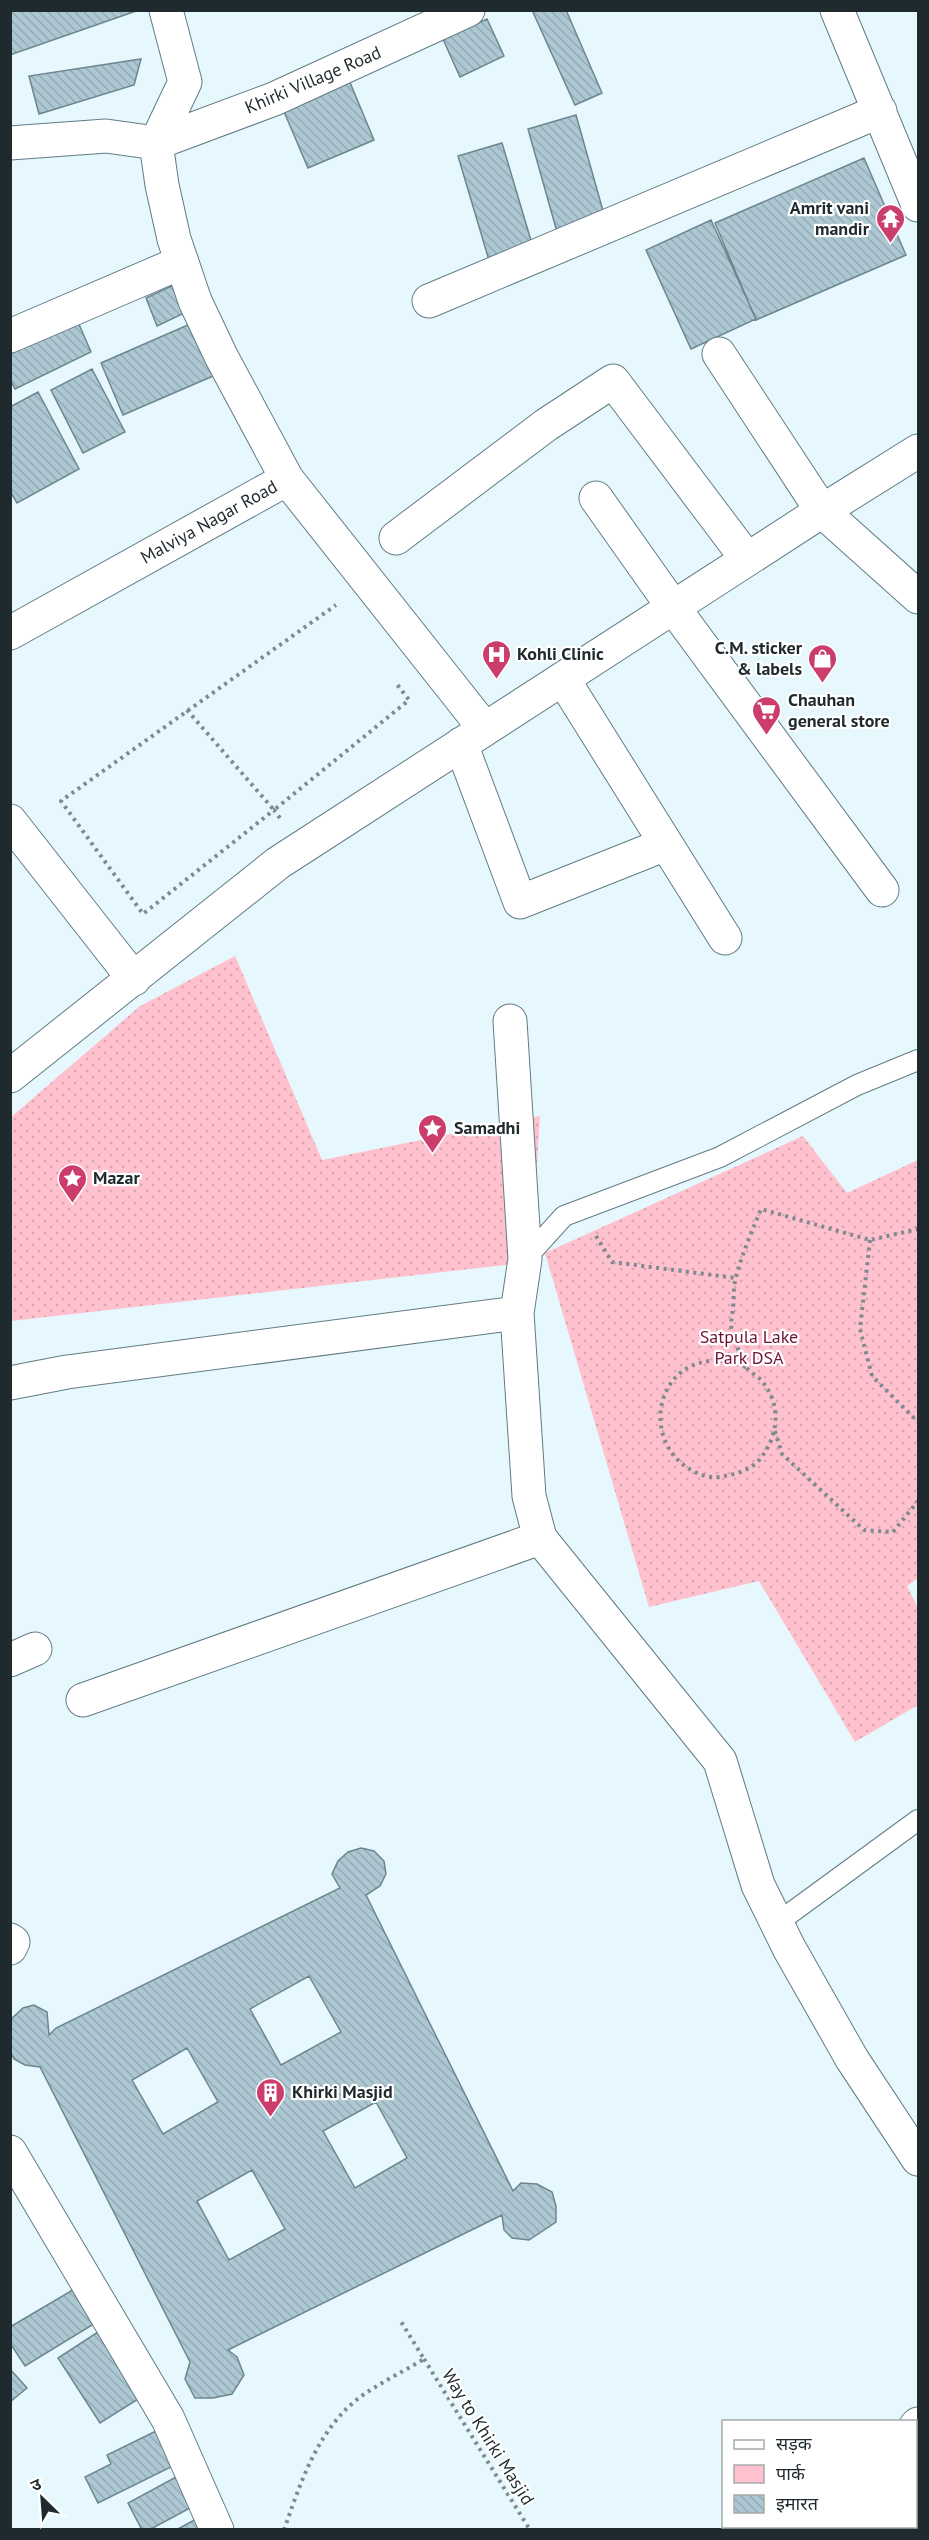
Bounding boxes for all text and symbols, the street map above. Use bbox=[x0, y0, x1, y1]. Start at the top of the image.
street label: Khirki Village Road bbox=[241, 40, 384, 119]
place label: Amrit vani mandir bbox=[790, 196, 870, 240]
temple icon: Amrit vani mandir bbox=[874, 202, 906, 244]
street label: Malviya Nagar Road bbox=[136, 474, 281, 569]
place label: C.M. sticker & labels bbox=[715, 636, 803, 680]
hospital icon: Kohli Clinic bbox=[480, 638, 512, 680]
place label: Kohli Clinic bbox=[517, 642, 604, 665]
shop icon: C.M. sticker & labels bbox=[807, 642, 839, 684]
place label: Chauhan general store bbox=[788, 688, 890, 732]
supermarket icon: Chauhan general store bbox=[751, 694, 783, 736]
place icon: Samadhi bbox=[417, 1112, 449, 1154]
place label: Samadhi bbox=[454, 1116, 520, 1139]
place icon: Mazar bbox=[56, 1162, 88, 1204]
place label: Mazar bbox=[93, 1166, 140, 1189]
park label: Satpula Lake Park DSA bbox=[700, 1325, 798, 1369]
building icon: Khirki Masjid bbox=[255, 2076, 287, 2118]
place label: Khirki Masjid bbox=[292, 2080, 393, 2103]
street label: Way to Khirki Masjid bbox=[437, 2364, 540, 2509]
legend bbox=[722, 2420, 917, 2528]
text: सड़क bbox=[776, 2432, 813, 2455]
text: पार्क bbox=[776, 2462, 806, 2485]
north arrow bbox=[12, 2468, 72, 2528]
text: उ bbox=[27, 2473, 45, 2495]
text: इमारत bbox=[776, 2492, 819, 2515]

